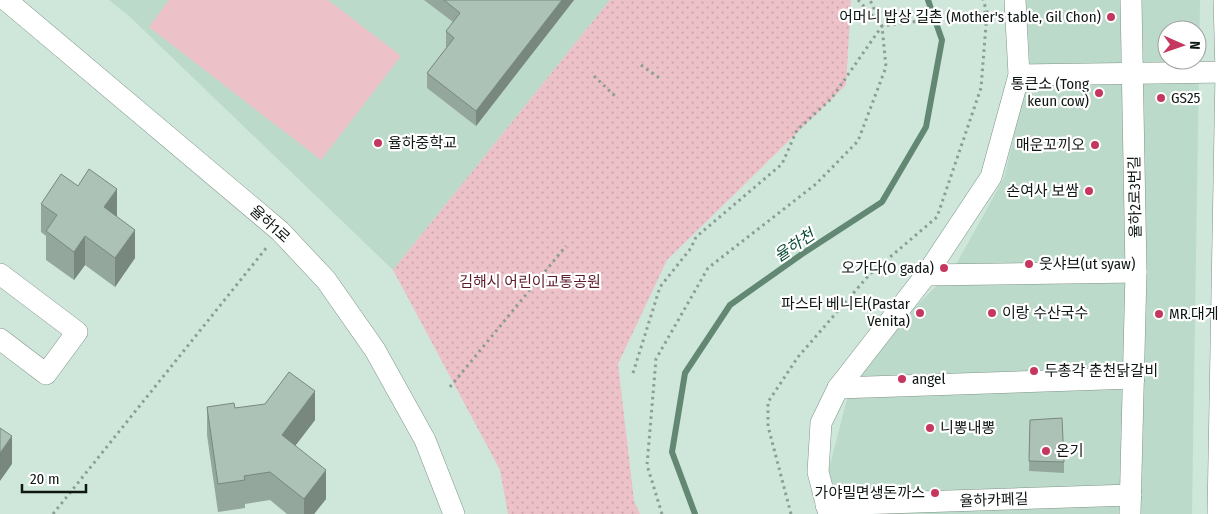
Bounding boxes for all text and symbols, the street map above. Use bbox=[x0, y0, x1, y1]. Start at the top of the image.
place label: 어머니 밥상 길촌 (Mother's table, Gil Chon) bbox=[839, 8, 1101, 26]
marker: 어머니 밥상 길촌 (Mother's table, Gil Chon) bbox=[1105, 11, 1117, 23]
north arrow bbox=[1157, 20, 1207, 70]
text: N bbox=[1186, 41, 1203, 50]
place label: 통큰소 (Tong keun cow) bbox=[1011, 75, 1089, 110]
marker: 통큰소 (Tong keun cow) bbox=[1093, 87, 1105, 99]
place label: GS25 bbox=[1171, 89, 1201, 107]
marker: GS25 bbox=[1155, 92, 1167, 104]
place label: 율하중학교 bbox=[388, 134, 457, 152]
place label: 매운꼬끼오 bbox=[1016, 136, 1085, 154]
marker: 율하중학교 bbox=[372, 137, 384, 149]
marker: 매운꼬끼오 bbox=[1089, 139, 1101, 151]
street label: 율하2로3번길 bbox=[1125, 156, 1145, 238]
place label: 손여사 보쌈 bbox=[1006, 182, 1079, 200]
marker: 손여사 보쌈 bbox=[1083, 185, 1095, 197]
street label: 율하1로 bbox=[246, 201, 294, 247]
water label: 율하천 bbox=[771, 224, 820, 266]
place label: 웃샤브(ut syaw) bbox=[1039, 255, 1135, 273]
marker: 웃샤브(ut syaw) bbox=[1023, 258, 1035, 270]
place label: 오가다(O gada) bbox=[841, 259, 934, 277]
marker: 오가다(O gada) bbox=[938, 262, 950, 274]
park label: 김해시 어린이교통공원 bbox=[459, 273, 601, 291]
place label: 파스타 베니타(Pastar Venita) bbox=[781, 295, 911, 330]
place label: 이랑 수산국수 bbox=[1002, 304, 1088, 322]
place label: MR.대게 bbox=[1169, 305, 1219, 323]
marker: 파스타 베니타(Pastar Venita) bbox=[914, 307, 926, 319]
marker: 이랑 수산국수 bbox=[986, 307, 998, 319]
marker: MR.대게 bbox=[1153, 308, 1165, 320]
place label: 두총각 춘천닭갈비 bbox=[1044, 362, 1158, 380]
marker: 두총각 춘천닭갈비 bbox=[1028, 365, 1040, 377]
place label: angel bbox=[912, 370, 945, 388]
marker: angel bbox=[896, 373, 908, 385]
place label: 니뽕내뽕 bbox=[940, 419, 995, 437]
marker: 니뽕내뽕 bbox=[924, 422, 936, 434]
place label: 온기 bbox=[1056, 442, 1084, 460]
marker: 온기 bbox=[1040, 445, 1052, 457]
scale bar bbox=[22, 462, 86, 494]
text: 20 m bbox=[30, 470, 60, 488]
place label: 가야밀면생돈까스 bbox=[815, 484, 925, 502]
marker: 가야밀면생돈까스 bbox=[929, 487, 941, 499]
street label: 율하카페길 bbox=[959, 490, 1029, 510]

